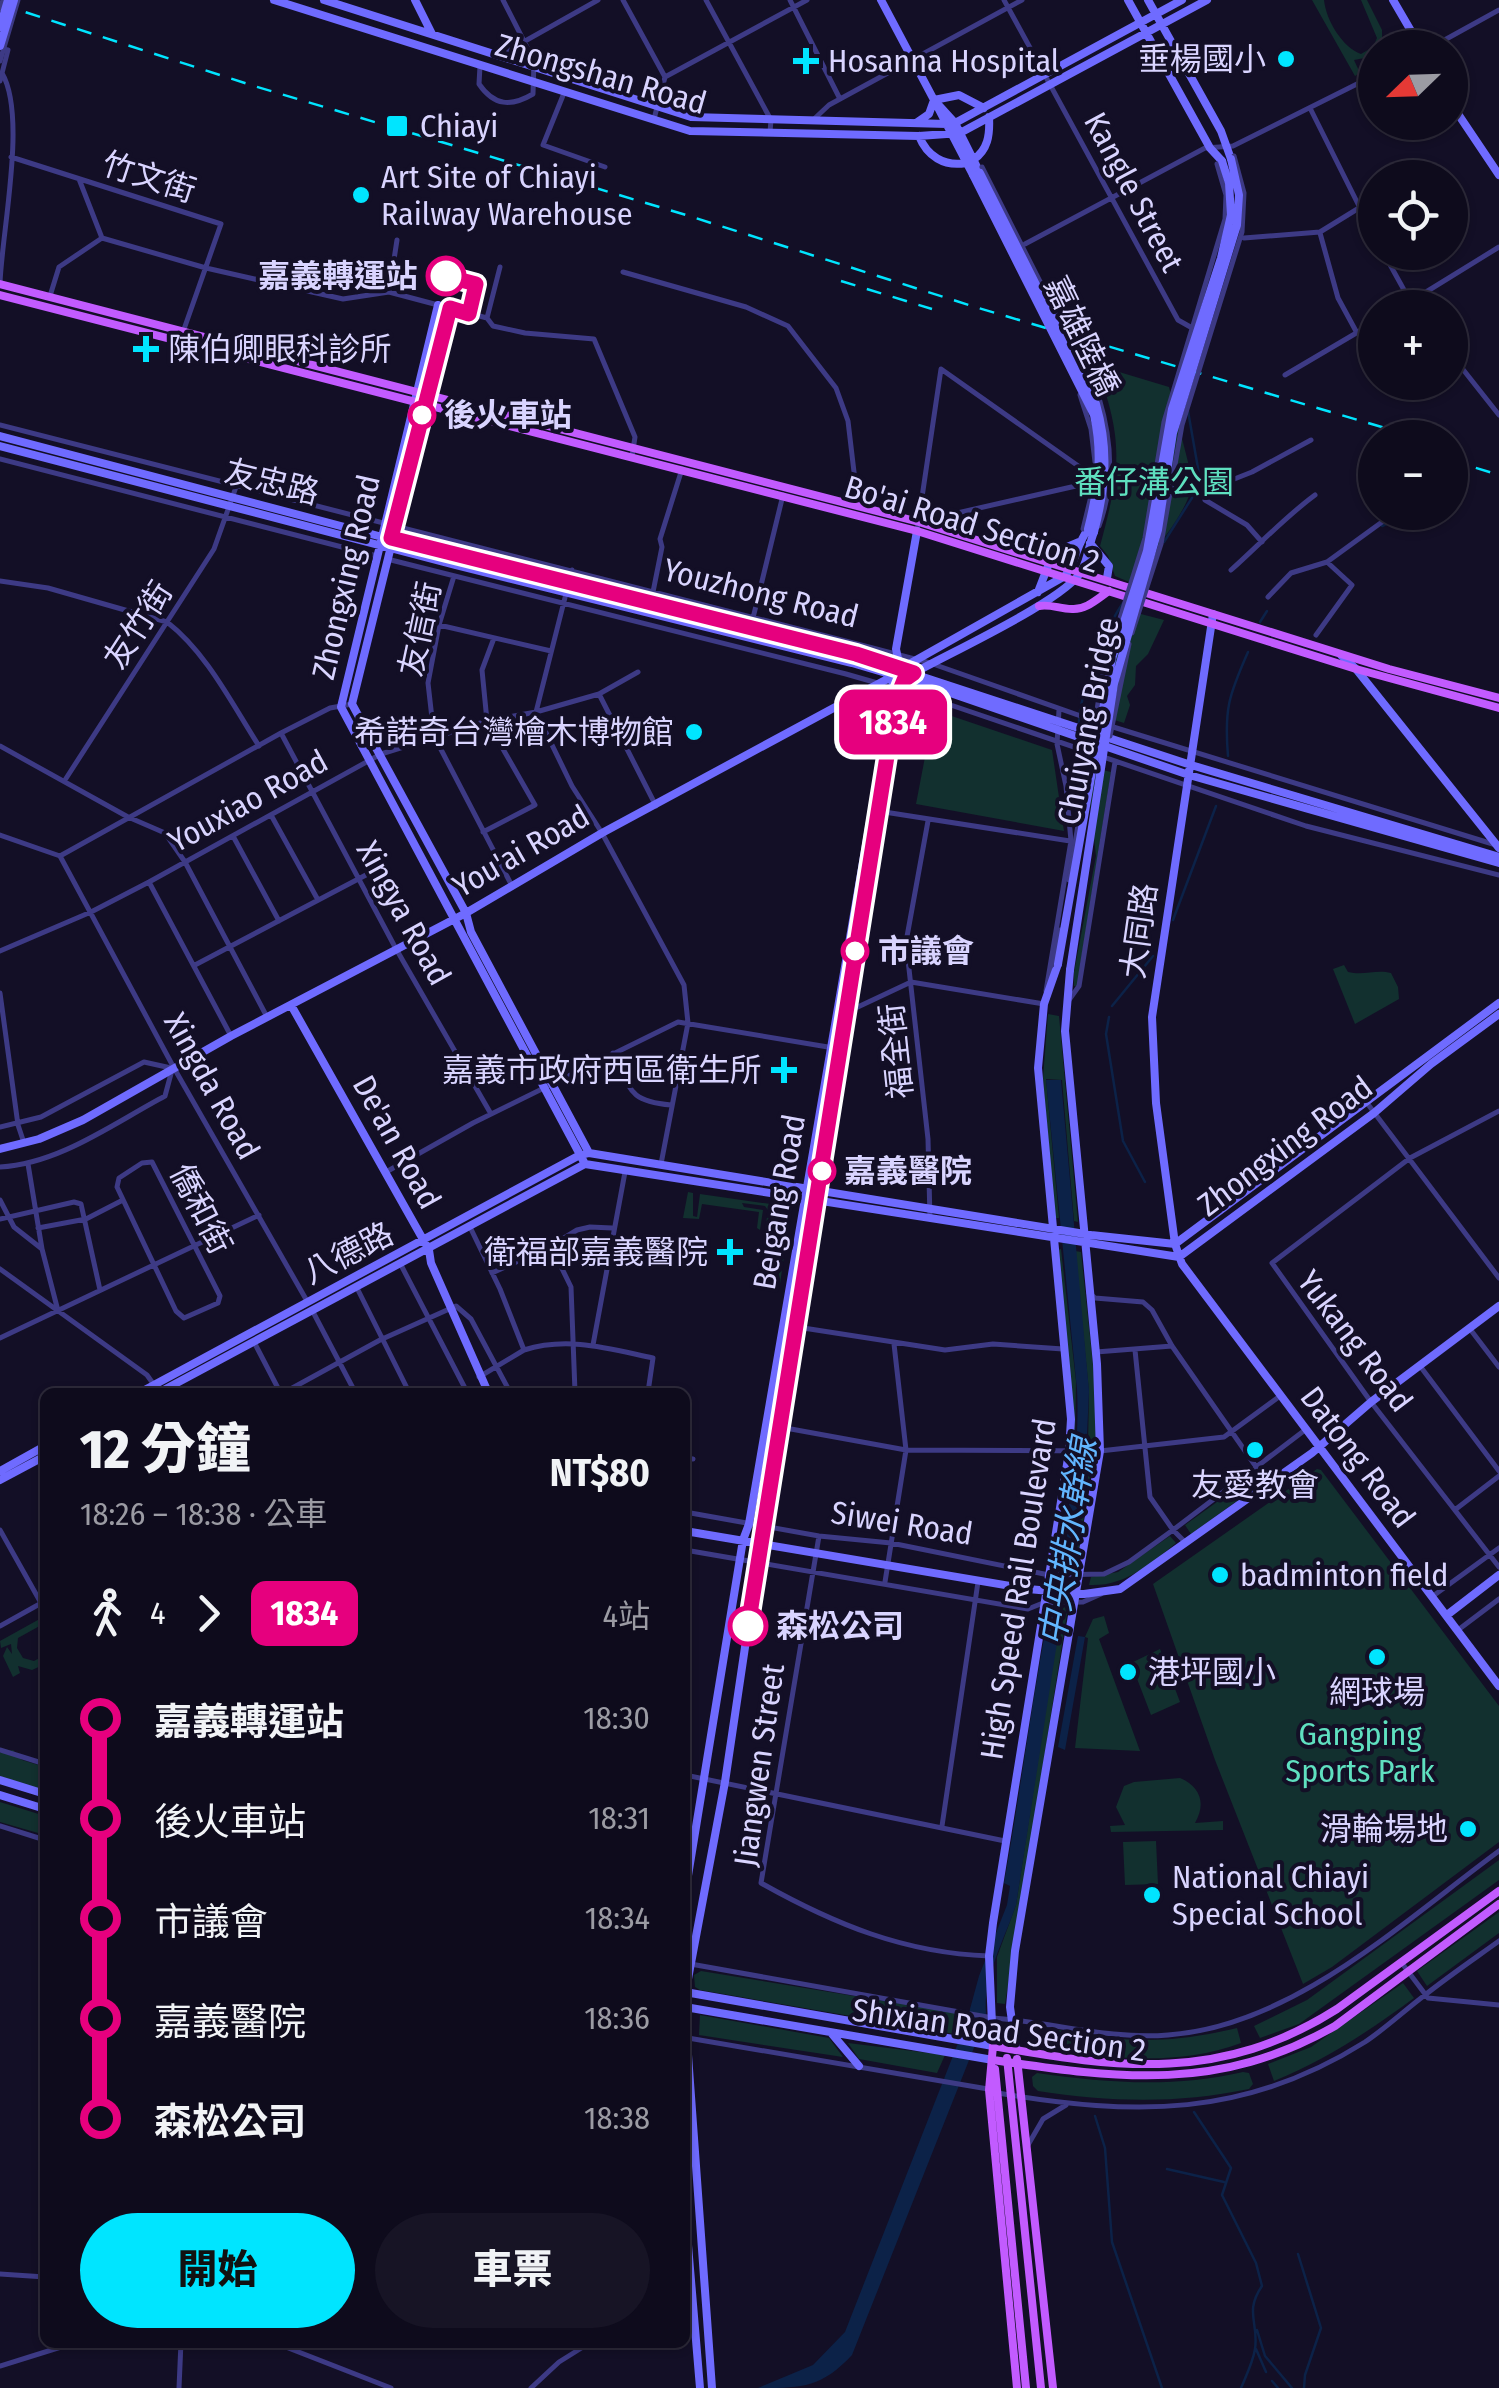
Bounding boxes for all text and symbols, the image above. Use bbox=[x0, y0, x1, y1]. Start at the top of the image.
street label: Zhongshan Road bbox=[491, 26, 711, 122]
north arrow bbox=[1358, 30, 1468, 140]
map controls bbox=[1358, 30, 1468, 530]
place label: 垂楊國小 bbox=[1138, 40, 1266, 78]
place label: Hosanna Hospital bbox=[828, 42, 1059, 80]
marker: Hosanna Hospital bbox=[793, 48, 819, 74]
marker: 垂楊國小 bbox=[1275, 48, 1297, 70]
street label: Kangle Street bbox=[1076, 106, 1192, 278]
place label: Chiayi bbox=[420, 107, 498, 145]
marker: Chiayi bbox=[384, 113, 410, 139]
street label: 竹文街 bbox=[97, 144, 201, 210]
place label: Art Site of Chiayi Railway Warehouse bbox=[381, 158, 633, 233]
button: locate bbox=[1358, 160, 1468, 270]
marker: Art Site of Chiayi Railway Warehouse bbox=[350, 184, 372, 206]
place label: 嘉義轉運站 bbox=[258, 257, 418, 295]
marker: 嘉義轉運站 bbox=[427, 257, 465, 295]
street label: 嘉雄陸橋 bbox=[1037, 270, 1127, 402]
button: + bbox=[1358, 290, 1468, 400]
place label: 陳伯卿眼科診所 bbox=[168, 330, 392, 368]
marker: 陳伯卿眼科診所 bbox=[133, 336, 159, 362]
place label: 後火車站 bbox=[444, 396, 572, 434]
marker: 後火車站 bbox=[409, 402, 435, 428]
button: − bbox=[1358, 420, 1468, 530]
street label: 友忠路 bbox=[221, 452, 323, 512]
park label: 番仔溝公園 bbox=[1074, 463, 1234, 501]
street label: Bo'ai Road Section 2 bbox=[840, 467, 1104, 581]
street label: Zhongxing Road bbox=[304, 471, 388, 683]
street label: Youzhong Road bbox=[660, 550, 862, 636]
street label: 友竹街 bbox=[96, 574, 180, 676]
street label: 友信街 bbox=[391, 578, 449, 680]
street label: Chuiyang Bridge bbox=[1049, 614, 1127, 828]
line badge: 1834 bbox=[823, 690, 963, 754]
text: 1834 bbox=[859, 701, 927, 743]
place label: 希諾奇台灣檜木博物館 bbox=[354, 713, 674, 751]
marker: 希諾奇台灣檜木博物館 bbox=[683, 721, 705, 743]
street label: Youxiao Road bbox=[162, 742, 334, 860]
street label: You'ai Road bbox=[446, 797, 596, 905]
street label: Xingya Road bbox=[349, 834, 459, 992]
street label: 大同路 bbox=[1114, 881, 1164, 981]
place label: 市議會 bbox=[878, 932, 974, 970]
marker: 市議會 bbox=[842, 938, 868, 964]
street label: 福全街 bbox=[872, 1001, 920, 1101]
street label: Xingda Road bbox=[156, 1006, 268, 1166]
place label: 嘉義市政府西區衛生所 bbox=[442, 1051, 762, 1089]
marker: 嘉義市政府西區衛生所 bbox=[771, 1057, 797, 1083]
street label: Zhongxing Road bbox=[1190, 1068, 1380, 1224]
street label: De'an Road bbox=[345, 1069, 449, 1215]
street label: Beigang Road bbox=[745, 1111, 813, 1293]
place label: 嘉義醫院 bbox=[844, 1152, 972, 1190]
street label: 僑和街 bbox=[162, 1158, 240, 1260]
marker: 嘉義醫院 bbox=[809, 1158, 835, 1184]
street label: 八德路 bbox=[297, 1214, 399, 1292]
place label: 衛福部嘉義醫院 bbox=[484, 1233, 708, 1271]
marker: 衛福部嘉義醫院 bbox=[717, 1239, 743, 1265]
street label: Yukang Road bbox=[1290, 1263, 1420, 1419]
street label: Datong Road bbox=[1293, 1379, 1423, 1535]
street label: High Speed Rail Boulevard bbox=[972, 1416, 1064, 1762]
text: 12 分鐘 bbox=[80, 1417, 251, 1483]
water label: 中央排水幹線 bbox=[1031, 1431, 1106, 1649]
marker: 友愛教會 bbox=[1244, 1439, 1266, 1461]
text: NT$80 bbox=[550, 1450, 650, 1496]
place label: 友愛教會 bbox=[1191, 1466, 1319, 1504]
street label: Siwei Road bbox=[829, 1493, 975, 1553]
text: 18:26 – 18:38 · 公車 bbox=[80, 1495, 327, 1533]
place label: badminton field bbox=[1240, 1556, 1448, 1594]
marker: badminton field bbox=[1209, 1564, 1231, 1586]
icon: walk bbox=[80, 1586, 135, 1641]
icon: forward bbox=[181, 1586, 236, 1641]
text: 1834 bbox=[271, 1592, 338, 1634]
text: 4 bbox=[150, 1594, 166, 1632]
text: 4站 bbox=[603, 1597, 650, 1635]
marker: 森松公司 bbox=[729, 1607, 767, 1645]
place label: 森松公司 bbox=[776, 1607, 904, 1645]
marker: 網球場 bbox=[1366, 1646, 1388, 1668]
place label: 港坪國小 bbox=[1148, 1653, 1276, 1691]
street label: Jiangwen Street bbox=[726, 1661, 792, 1869]
marker: 港坪國小 bbox=[1117, 1661, 1139, 1683]
place label: 網球場 bbox=[1329, 1673, 1425, 1711]
text: 嘉義轉運站 bbox=[154, 1699, 344, 1745]
text: 18:30 bbox=[583, 1699, 650, 1737]
park label: Gangping Sports Park bbox=[1285, 1715, 1435, 1790]
text: 後火車站 bbox=[154, 1799, 306, 1845]
text: 18:31 bbox=[588, 1799, 650, 1837]
place label: 滑輪場地 bbox=[1320, 1810, 1448, 1848]
marker: 滑輪場地 bbox=[1457, 1818, 1479, 1840]
place label: National Chiayi Special School bbox=[1172, 1858, 1369, 1933]
marker: National Chiayi Special School bbox=[1141, 1884, 1163, 1906]
text: 市議會 bbox=[154, 1899, 268, 1945]
text: 18:34 bbox=[585, 1899, 650, 1937]
street label: Shixian Road Section 2 bbox=[850, 1991, 1148, 2069]
text: 嘉義醫院 bbox=[154, 1999, 306, 2045]
text: 18:36 bbox=[584, 1999, 650, 2037]
text: 森松公司 bbox=[154, 2099, 306, 2145]
text: 18:38 bbox=[584, 2099, 650, 2137]
button: 開始 bbox=[80, 2213, 355, 2328]
button: 車票 bbox=[375, 2213, 650, 2328]

